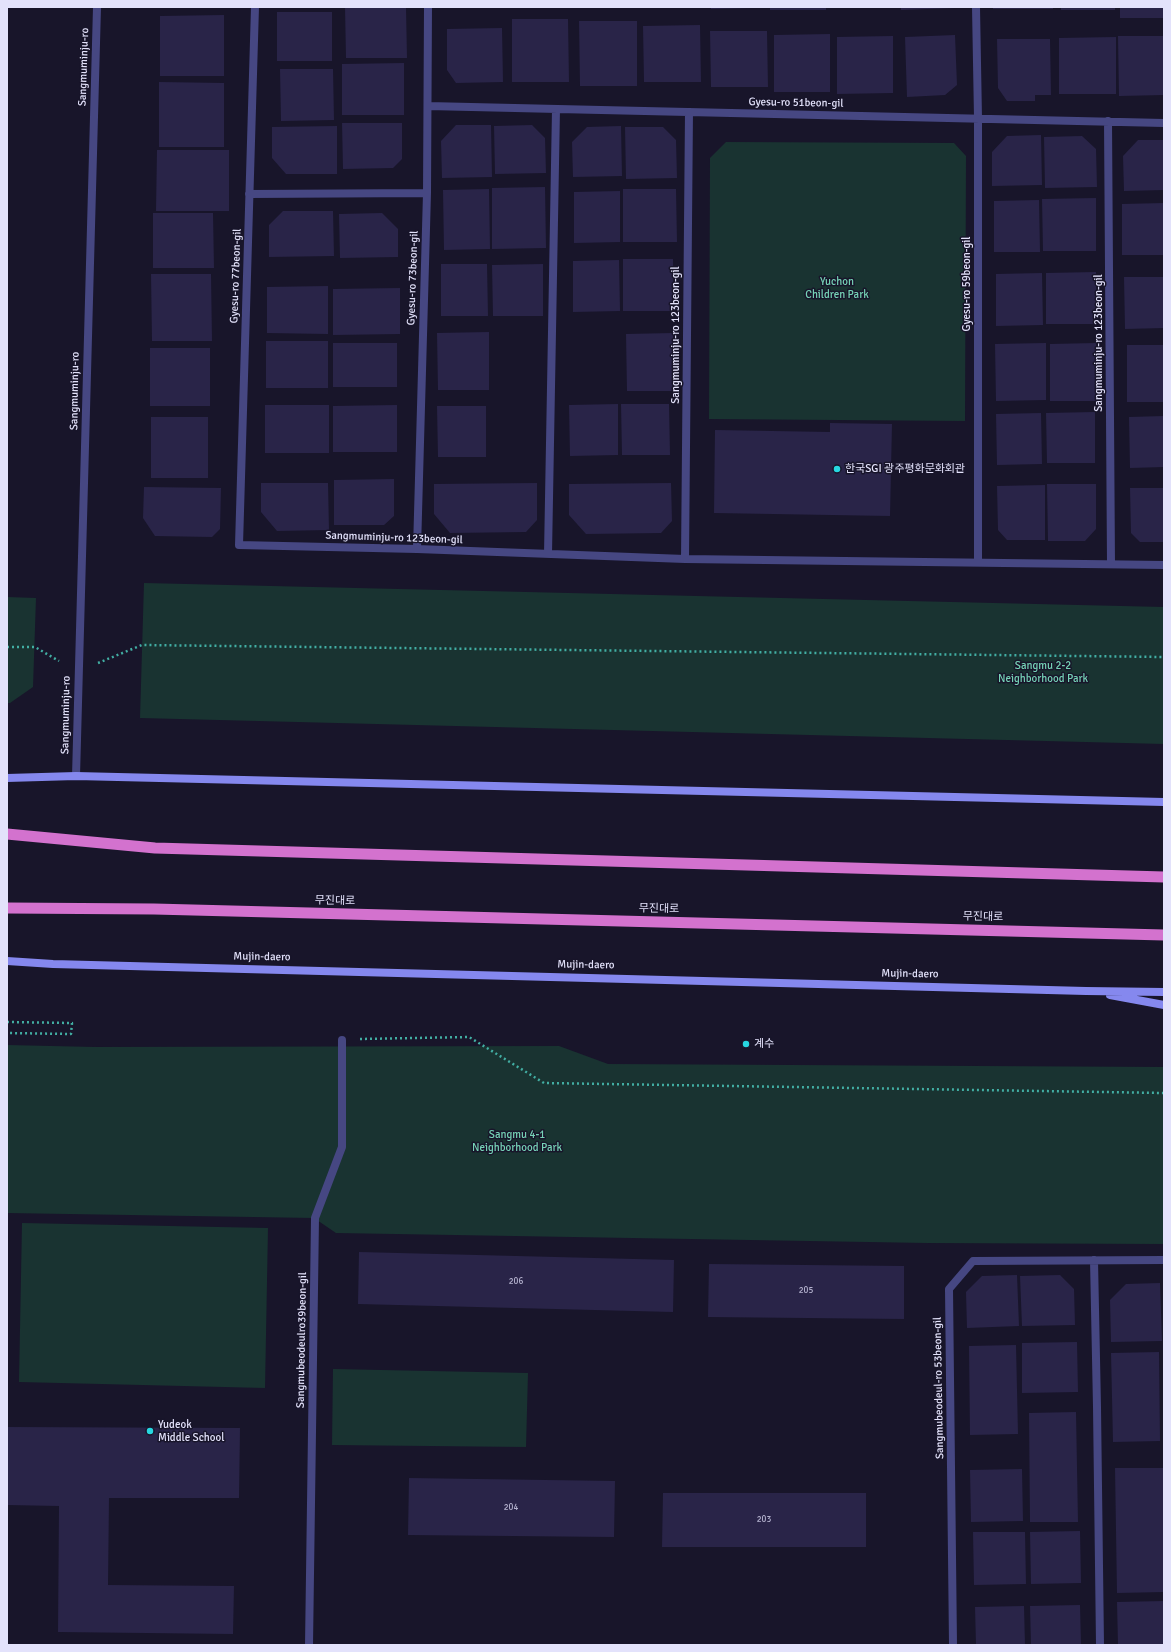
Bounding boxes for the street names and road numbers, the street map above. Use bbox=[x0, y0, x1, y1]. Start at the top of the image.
street label: Sangmuminju-ro bbox=[76, 28, 92, 106]
street label: Gyesu-ro 51beon-gil bbox=[748, 96, 844, 110]
street label: Gyesu-ro 77beon-gil bbox=[228, 228, 244, 324]
street label: Gyesu-ro 73beon-gil bbox=[405, 230, 421, 326]
street label: Gyesu-ro 59beon-gil bbox=[960, 237, 974, 331]
street label: Sangmuminju-ro 123beon-gil bbox=[669, 266, 683, 404]
street label: Sangmuminju-ro 123beon-gil bbox=[1092, 274, 1106, 412]
street label: Sangmuminju-ro bbox=[68, 352, 82, 430]
street label: Sangmuminju-ro 123beon-gil bbox=[325, 529, 463, 547]
street label: Sangmuminju-ro bbox=[59, 676, 73, 754]
street label: 무진대로 bbox=[315, 894, 355, 908]
street label: 무진대로 bbox=[639, 902, 679, 916]
street label: 무진대로 bbox=[963, 910, 1003, 924]
street label: Mujin-daero bbox=[233, 950, 291, 964]
street label: Mujin-daero bbox=[557, 958, 615, 972]
street label: Mujin-daero bbox=[881, 967, 939, 981]
street label: Sangmubeodeulro39beon-gil bbox=[294, 1272, 310, 1408]
street label: Sangmubeodeul-ro 53beon-gil bbox=[931, 1317, 947, 1459]

